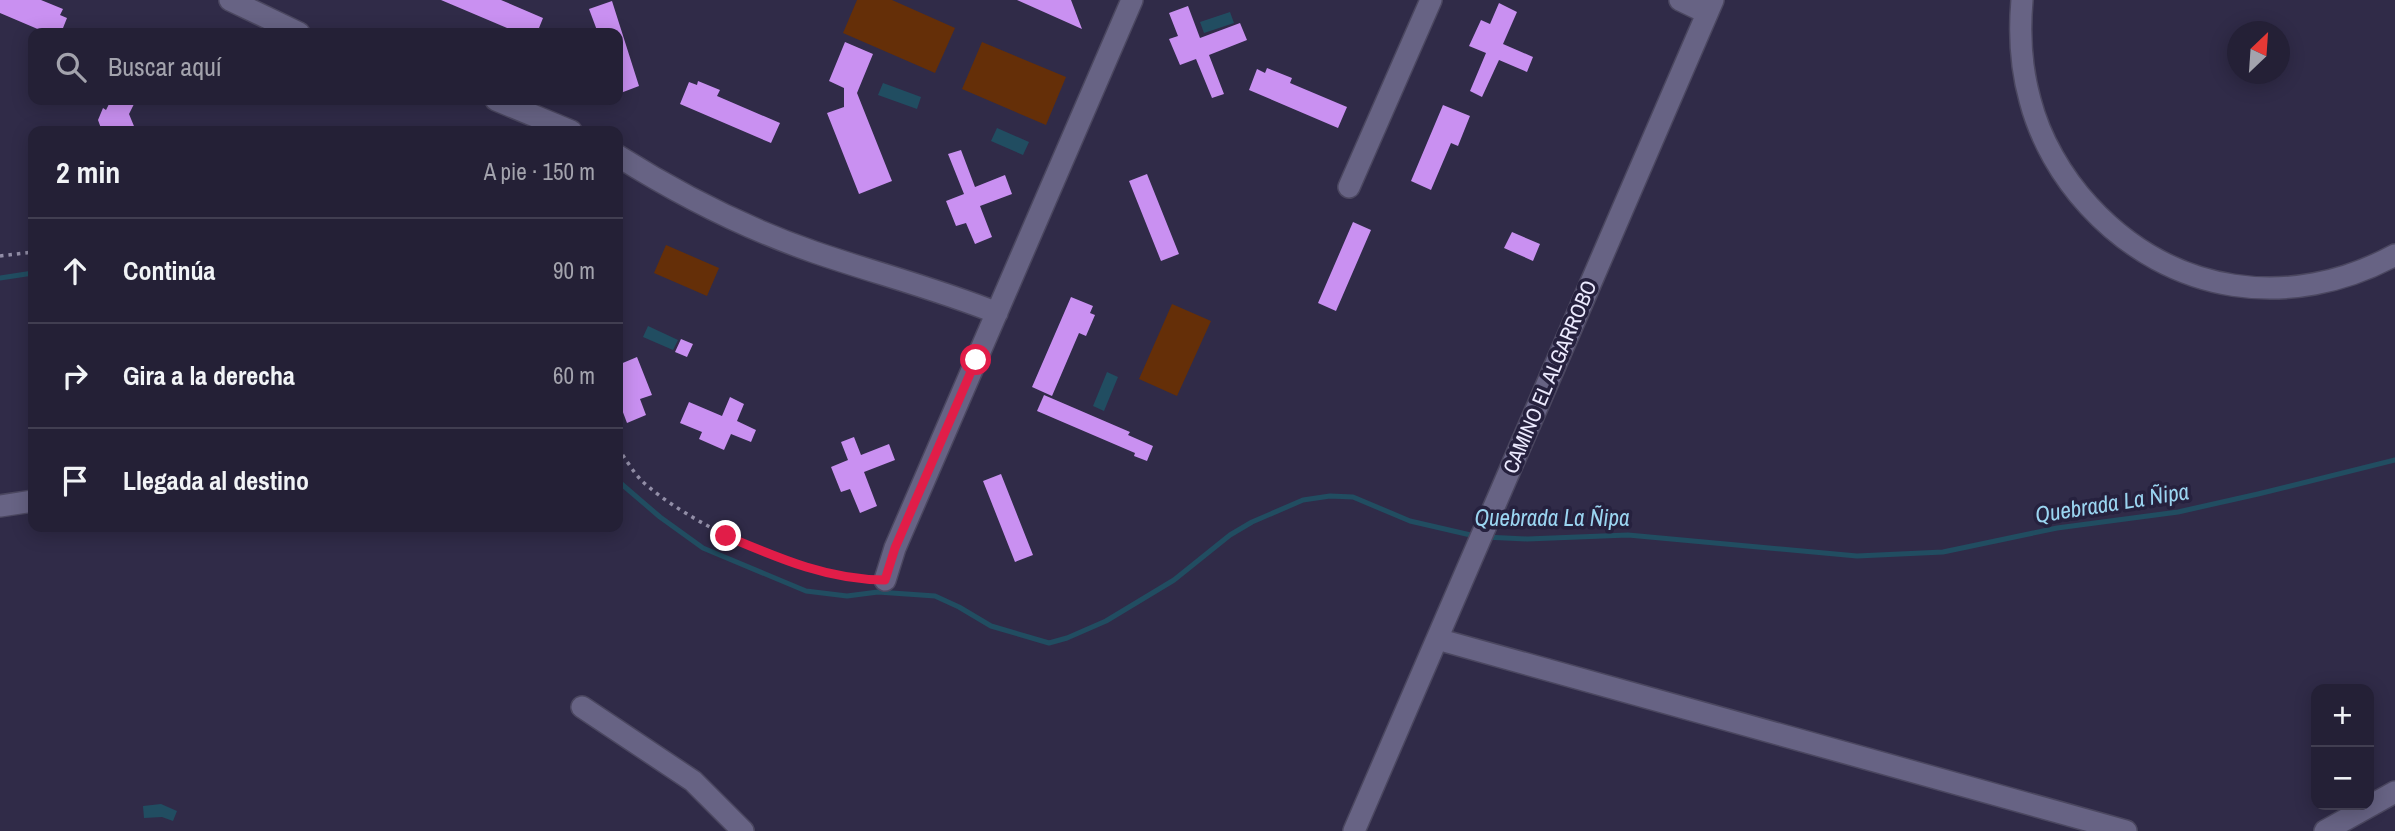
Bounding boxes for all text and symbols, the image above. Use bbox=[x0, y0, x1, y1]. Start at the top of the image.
north arrow bbox=[2227, 21, 2290, 84]
search box bbox=[28, 28, 623, 105]
icon: search bbox=[52, 48, 90, 86]
text: Buscar aquí bbox=[108, 49, 222, 84]
text: 2 min bbox=[56, 152, 120, 192]
text: A pie · 150 m bbox=[484, 156, 595, 187]
icon: ahead bbox=[56, 252, 94, 290]
text: Continúa bbox=[123, 253, 215, 288]
text: 90 m bbox=[553, 255, 595, 286]
street label: CAMINO EL ALGARROBO bbox=[1496, 276, 1603, 478]
route start bbox=[960, 344, 991, 375]
icon: right bbox=[56, 357, 94, 395]
text: Gira a la derecha bbox=[123, 358, 295, 393]
text: 60 m bbox=[553, 360, 595, 391]
icon: arrive bbox=[56, 462, 94, 500]
text: Llegada al destino bbox=[123, 463, 309, 498]
water label: Quebrada La Ñipa bbox=[2033, 475, 2191, 530]
water label: Quebrada La Ñipa bbox=[1474, 502, 1630, 533]
route end bbox=[710, 520, 741, 551]
map controls bbox=[2311, 684, 2374, 810]
button: + bbox=[2311, 684, 2374, 747]
button: − bbox=[2311, 747, 2374, 810]

